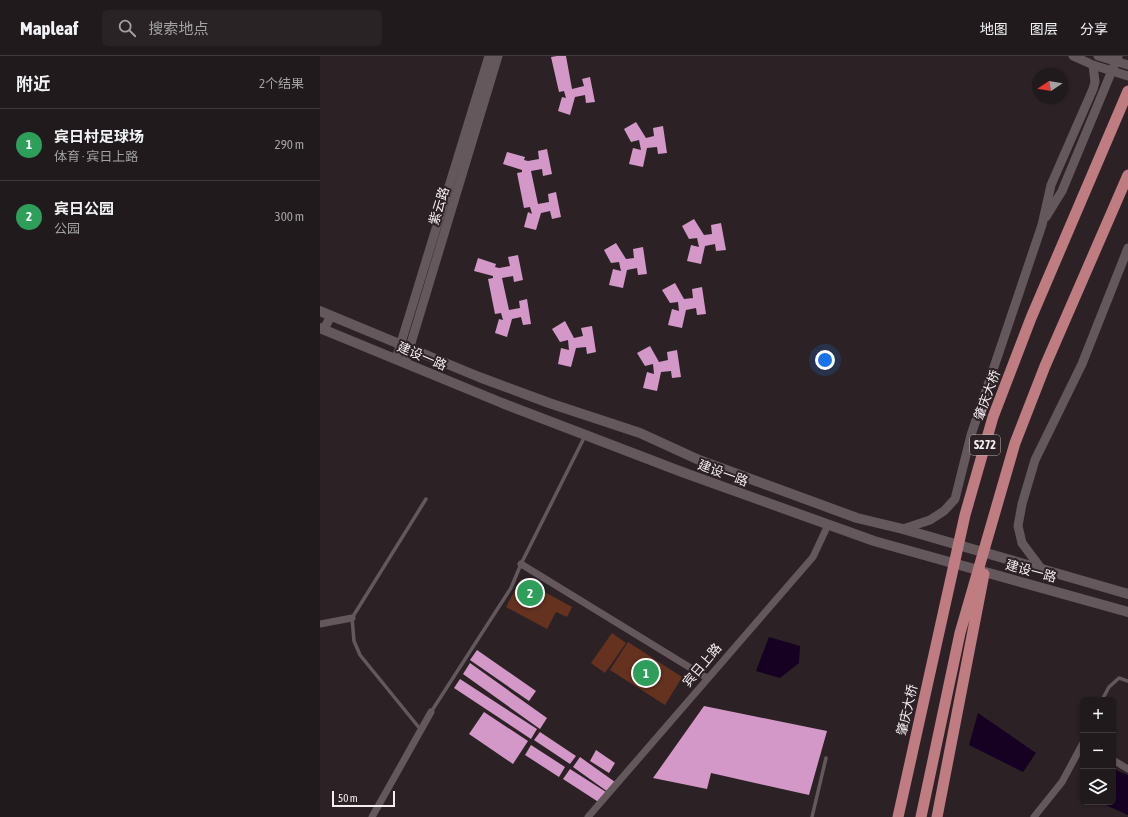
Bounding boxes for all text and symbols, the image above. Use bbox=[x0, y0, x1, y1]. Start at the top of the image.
search box bbox=[102, 10, 382, 46]
text: Mapleaf bbox=[20, 17, 78, 39]
icon: search bbox=[116, 17, 138, 39]
text: 搜索地点 bbox=[148, 20, 208, 37]
text: 地图 bbox=[980, 21, 1008, 37]
text: 图层 bbox=[1030, 21, 1058, 37]
text: 分享 bbox=[1080, 21, 1108, 37]
north arrow bbox=[1032, 68, 1068, 104]
text: 附近 bbox=[16, 74, 50, 94]
text: 2个结果 bbox=[259, 76, 304, 91]
text: 宾日村足球场 bbox=[54, 128, 144, 145]
text: 1 bbox=[26, 137, 32, 152]
text: 290 m bbox=[275, 137, 304, 152]
text: 体育 · 宾日上路 bbox=[54, 149, 138, 164]
street label: 紫云路 bbox=[426, 185, 452, 227]
text: 宾日公园 bbox=[54, 200, 114, 217]
text: 2 bbox=[26, 209, 32, 224]
text: 300 m bbox=[275, 209, 304, 224]
text: 公园 bbox=[54, 221, 80, 236]
street label: 建设一路 bbox=[395, 339, 449, 373]
your location bbox=[815, 350, 835, 370]
street label: 肇庆大桥 bbox=[971, 368, 1003, 422]
road number: S272 bbox=[970, 435, 1000, 455]
street label: 建设一路 bbox=[696, 457, 750, 489]
street label: 建设一路 bbox=[1004, 557, 1058, 585]
pin: 2 bbox=[517, 578, 543, 608]
street label: 宾日上路 bbox=[680, 640, 724, 690]
pin: 1 bbox=[633, 658, 659, 688]
street label: 肇庆大桥 bbox=[894, 683, 920, 737]
map controls bbox=[1080, 697, 1116, 805]
button: + bbox=[1080, 697, 1116, 733]
button: − bbox=[1080, 733, 1116, 769]
button: layers bbox=[1080, 769, 1116, 805]
scale bar bbox=[332, 789, 395, 808]
text: 50 m bbox=[338, 792, 358, 804]

